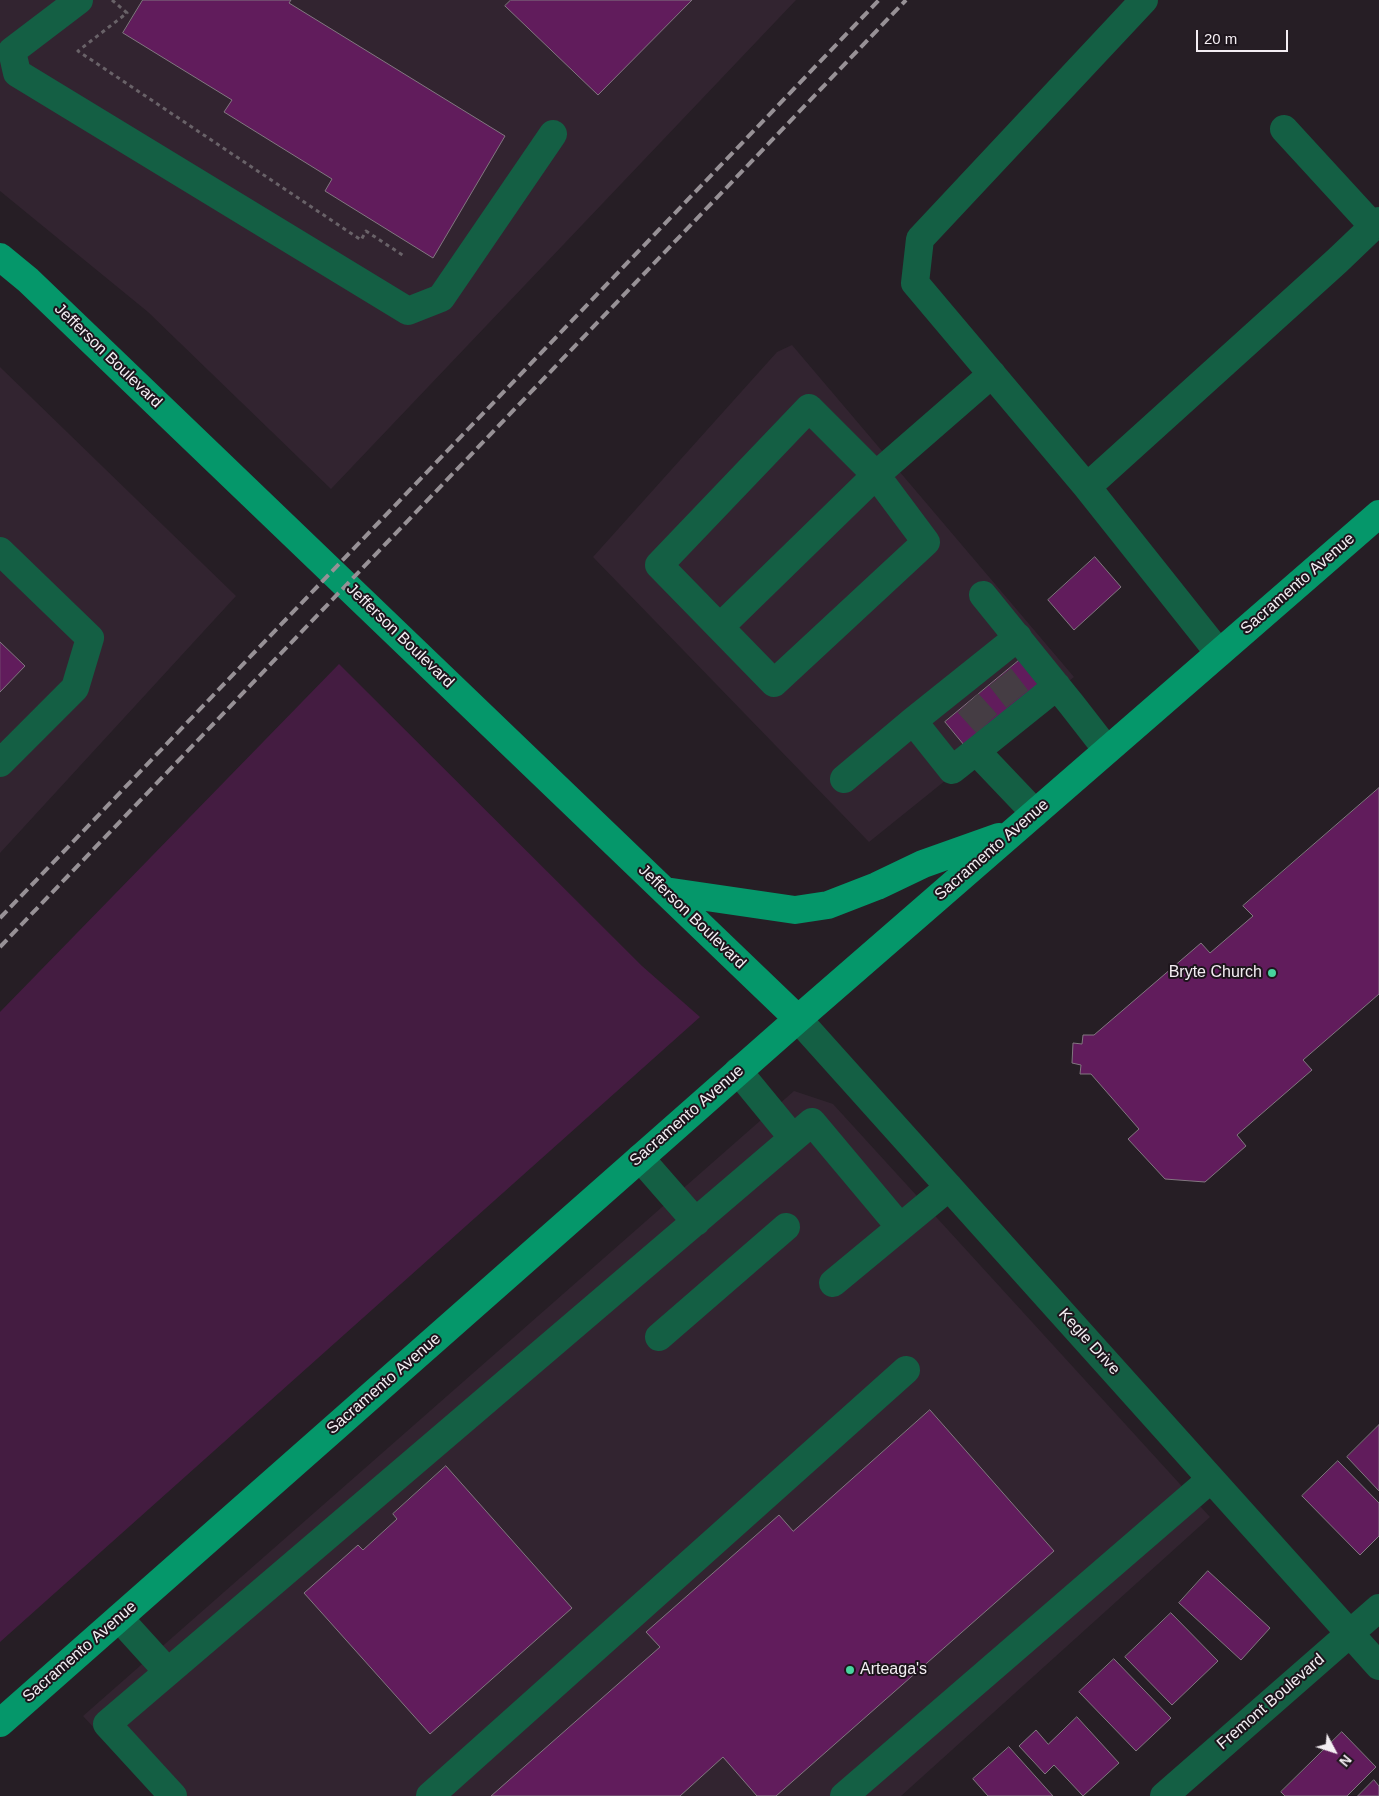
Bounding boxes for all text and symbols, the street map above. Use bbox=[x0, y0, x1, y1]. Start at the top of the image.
scale bar bbox=[1199, 20, 1292, 52]
text: 20 m bbox=[1204, 30, 1237, 47]
street label: Jefferson Boulevard bbox=[50, 300, 166, 412]
street label: Sacramento Avenue bbox=[1237, 529, 1359, 639]
street label: Jefferson Boulevard bbox=[342, 580, 458, 692]
street label: Sacramento Avenue bbox=[931, 795, 1053, 905]
street label: Jefferson Boulevard bbox=[634, 861, 750, 973]
place label: Bryte Church bbox=[1169, 963, 1262, 983]
marker: Bryte Church bbox=[1266, 967, 1278, 979]
street label: Sacramento Avenue bbox=[626, 1061, 748, 1171]
street label: Kegle Drive bbox=[1054, 1305, 1124, 1379]
street label: Sacramento Avenue bbox=[323, 1329, 445, 1439]
street label: Sacramento Avenue bbox=[19, 1597, 141, 1707]
street label: Fremont Boulevard bbox=[1213, 1650, 1329, 1754]
place label: Arteaga's bbox=[860, 1660, 927, 1680]
marker: Arteaga's bbox=[844, 1664, 856, 1676]
north arrow bbox=[1309, 1726, 1359, 1776]
text: N bbox=[1336, 1752, 1355, 1770]

